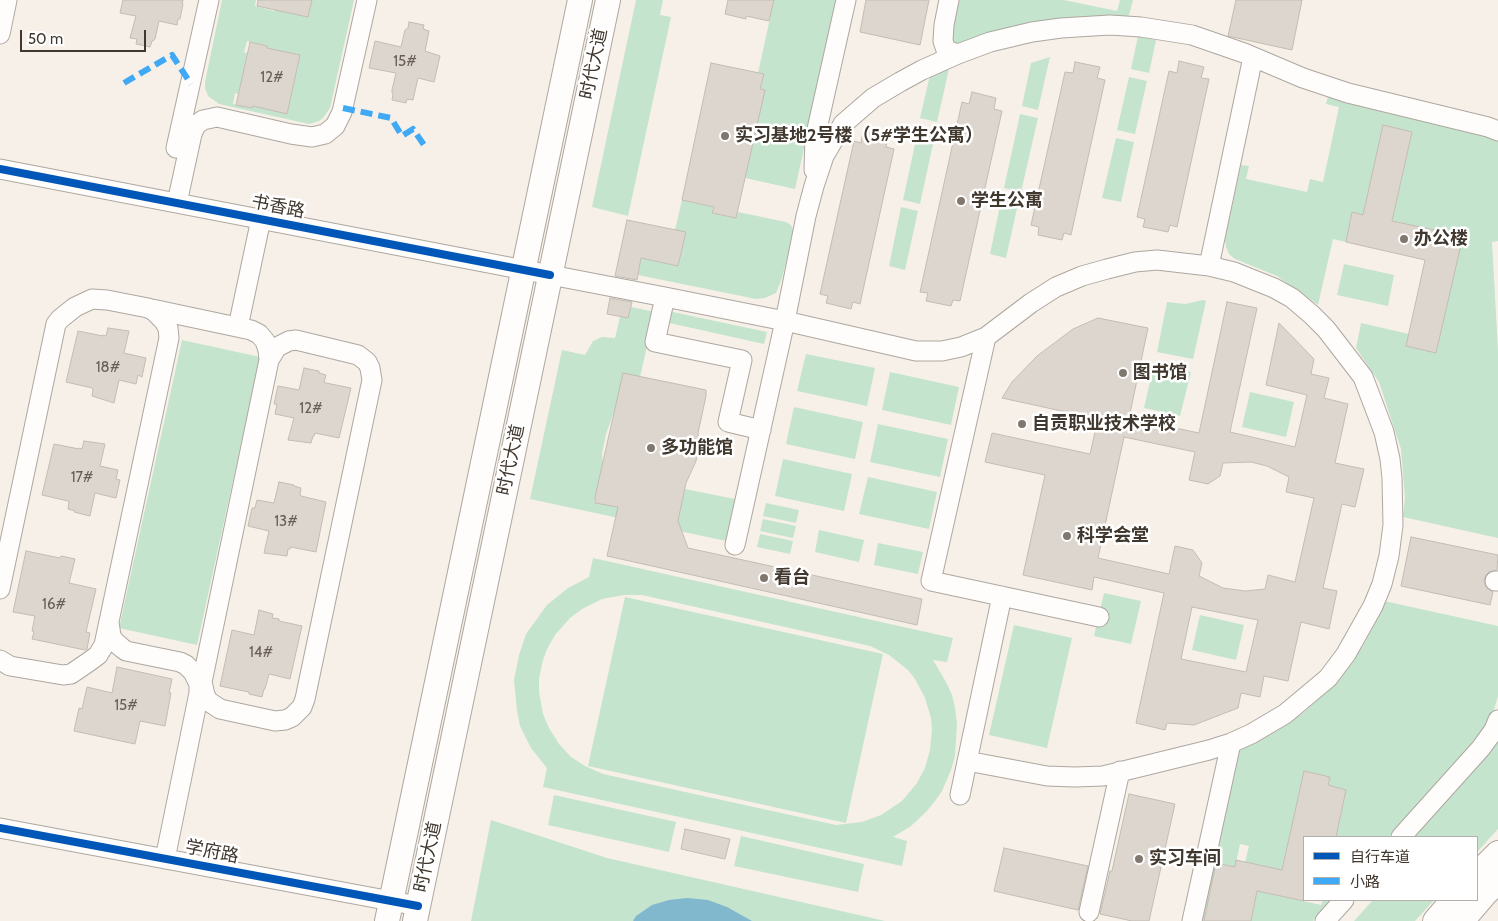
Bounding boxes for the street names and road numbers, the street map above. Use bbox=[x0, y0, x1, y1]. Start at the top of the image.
street label: 时代大道 bbox=[576, 27, 612, 101]
street label: 书香路 bbox=[249, 191, 307, 223]
street label: 时代大道 bbox=[493, 423, 529, 497]
street label: 时代大道 bbox=[410, 820, 446, 894]
street label: 学府路 bbox=[183, 836, 241, 868]

